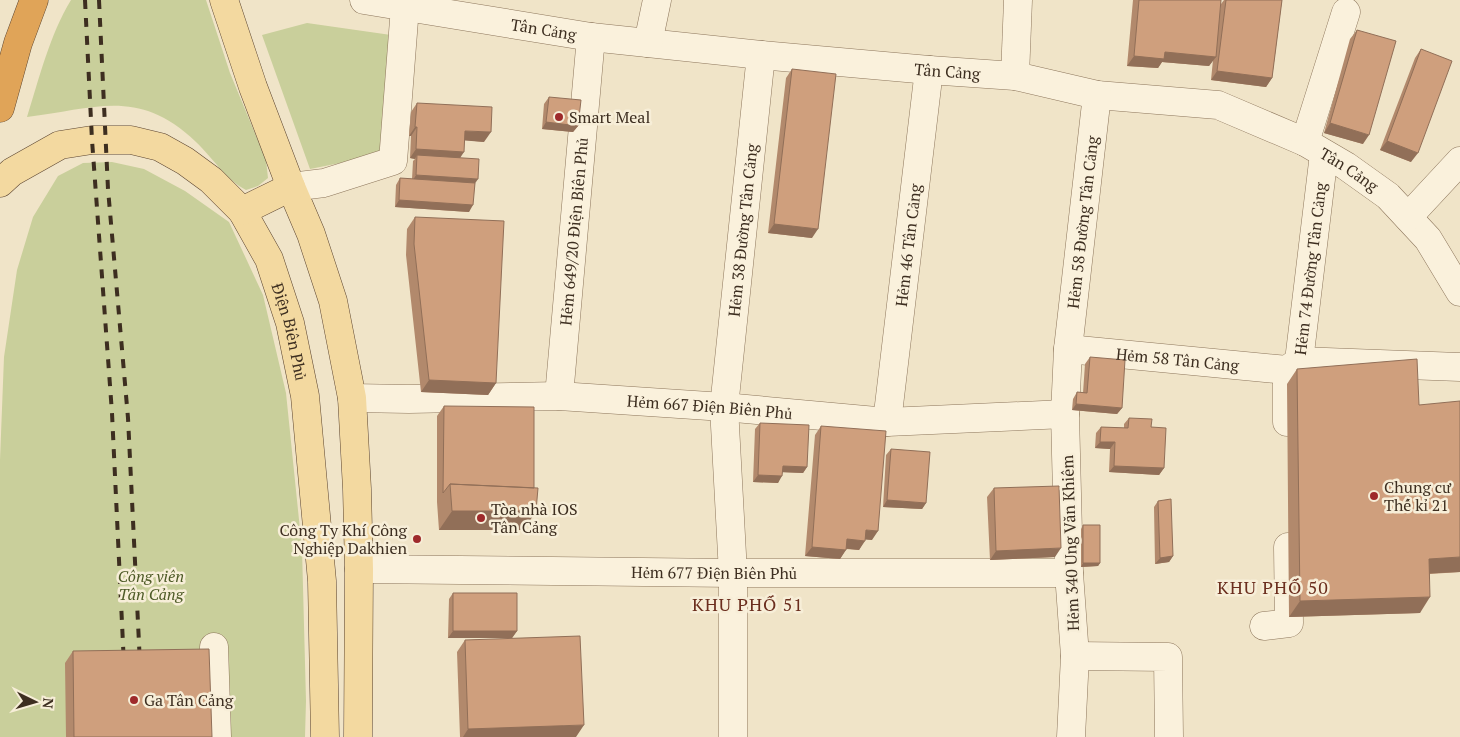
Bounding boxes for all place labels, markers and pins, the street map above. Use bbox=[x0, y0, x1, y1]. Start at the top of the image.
place label: Smart Meal bbox=[569, 106, 650, 128]
marker: Smart Meal bbox=[553, 111, 565, 123]
place label: Chung cư Thế kỉ 21 bbox=[1384, 476, 1452, 516]
marker: Chung cư Thế kỉ 21 bbox=[1368, 490, 1380, 502]
place label: Tòa nhà IOS Tân Cảng bbox=[491, 498, 578, 538]
marker: Tòa nhà IOS Tân Cảng bbox=[475, 512, 487, 524]
place label: Công Ty Khí Công Nghiệp Dakhien bbox=[279, 519, 408, 559]
marker: Công Ty Khí Công Nghiệp Dakhien bbox=[411, 533, 423, 545]
place label: Ga Tân Cảng bbox=[144, 689, 234, 711]
marker: Ga Tân Cảng bbox=[128, 694, 140, 706]

